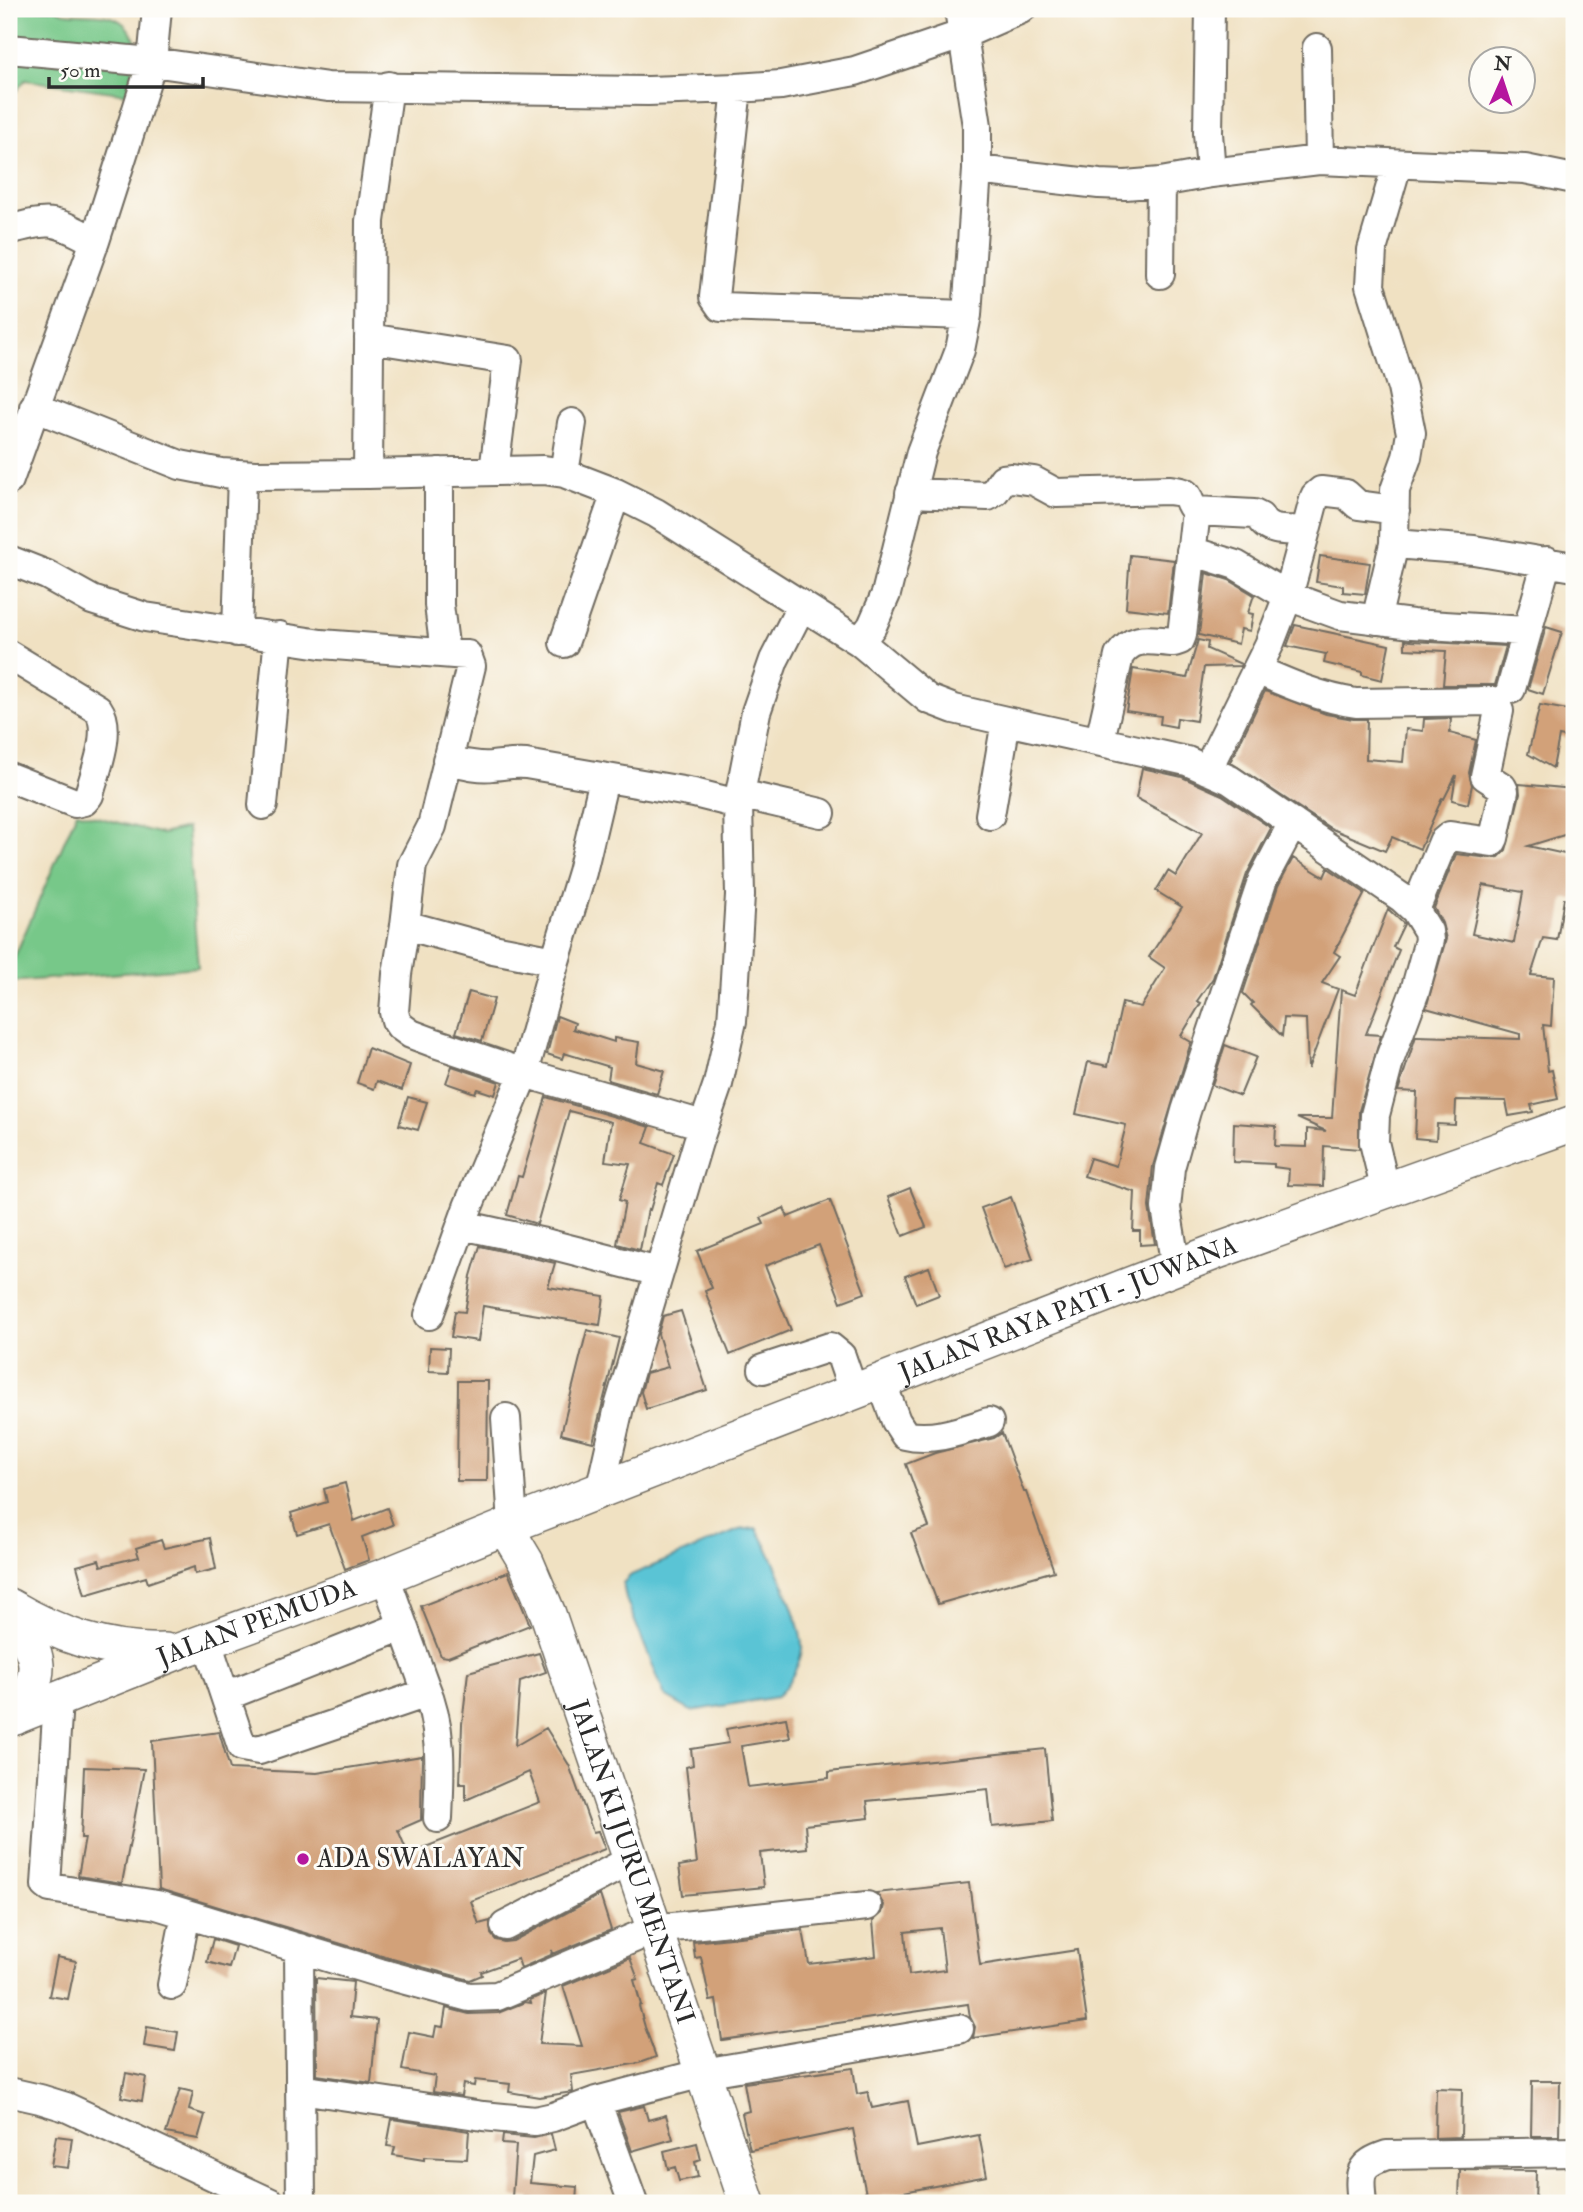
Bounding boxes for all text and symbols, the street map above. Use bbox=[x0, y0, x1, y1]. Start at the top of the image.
scale bar bbox=[49, 46, 203, 90]
north arrow bbox=[1468, 46, 1538, 116]
text: N bbox=[1493, 52, 1513, 77]
text: 50 m bbox=[60, 57, 101, 84]
street label: JALAN RAYA PATI - JUWANA bbox=[894, 1229, 1242, 1389]
street label: JALAN PEMUDA bbox=[152, 1572, 361, 1674]
street label: JALAN KI JURU MENTANI bbox=[562, 1695, 701, 2028]
place label: ADA SWALAYAN bbox=[316, 1843, 525, 1875]
marker: ADA SWALAYAN bbox=[295, 1851, 311, 1867]

